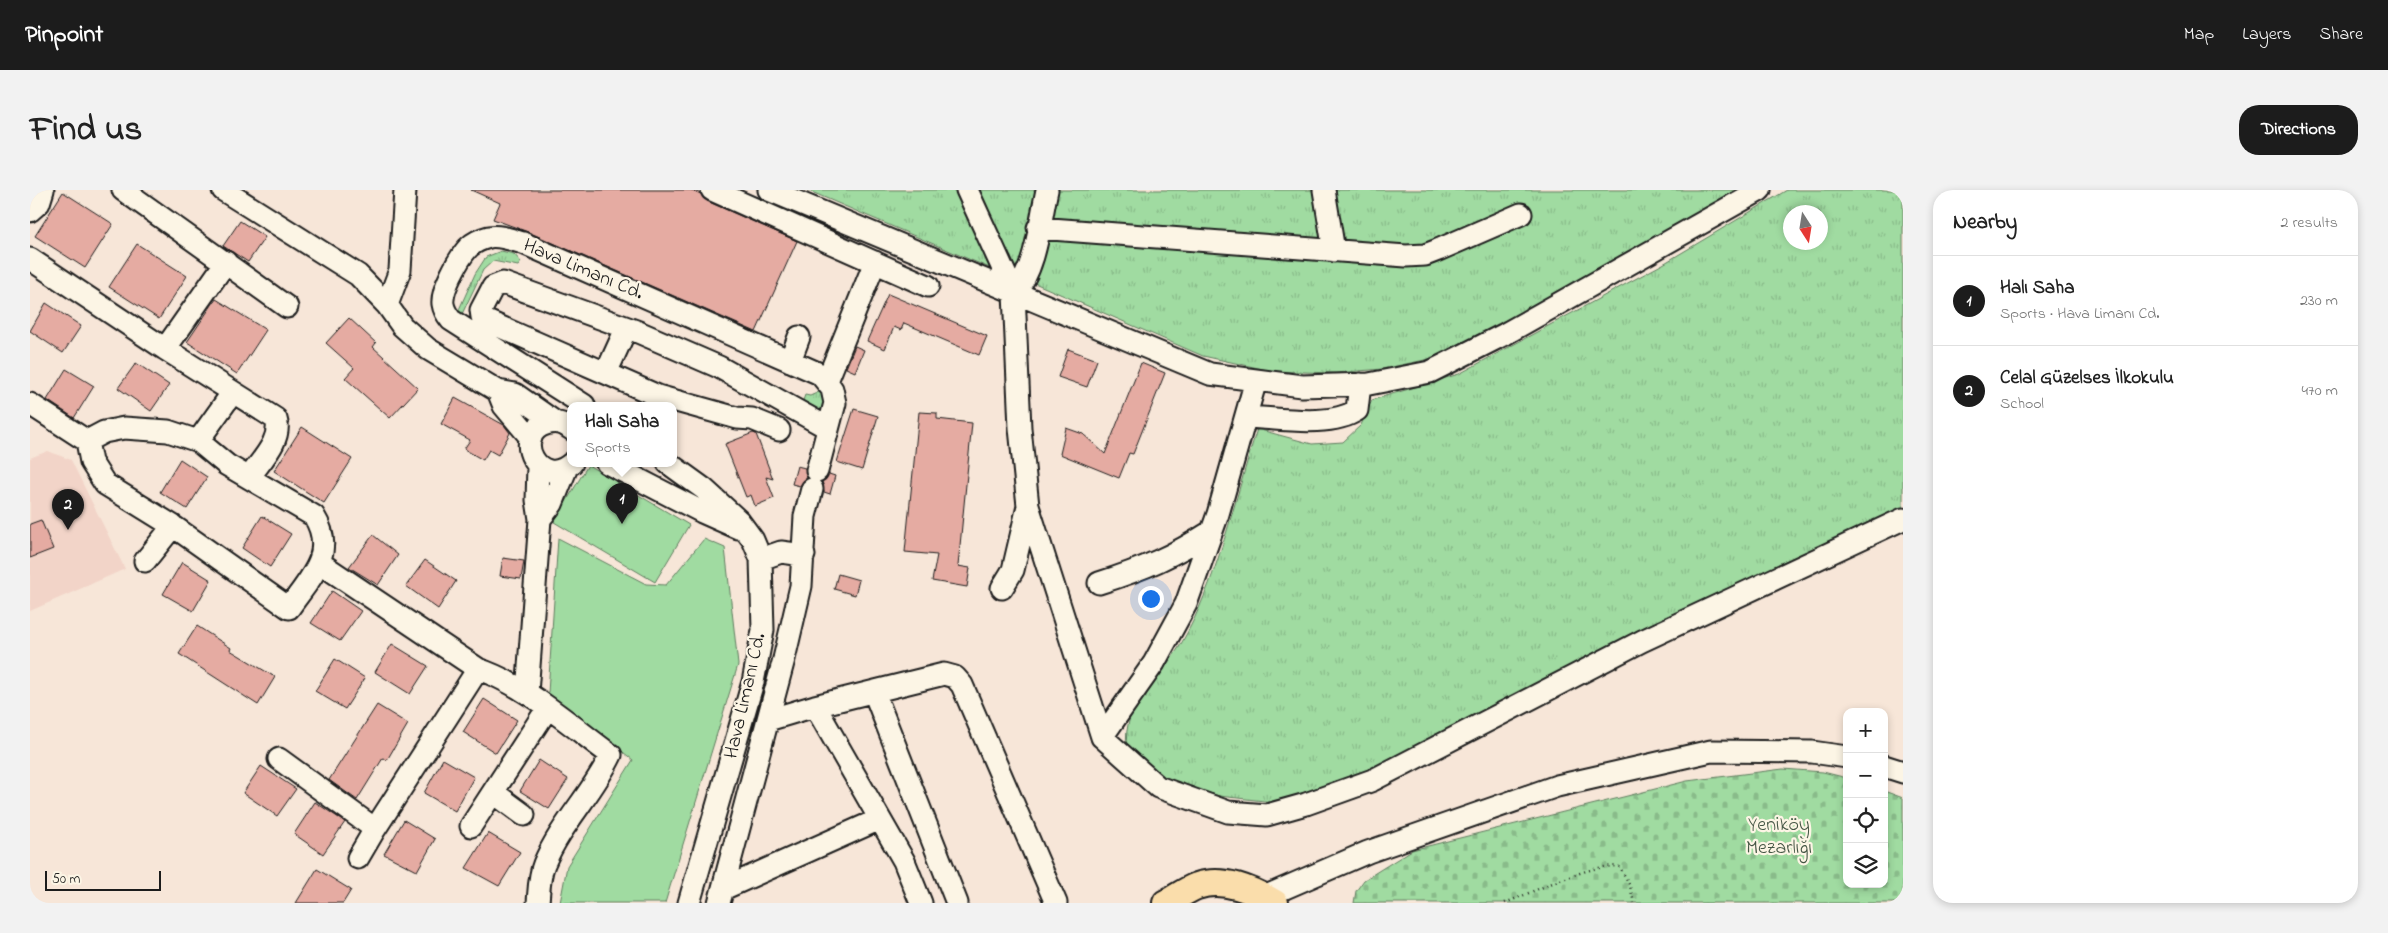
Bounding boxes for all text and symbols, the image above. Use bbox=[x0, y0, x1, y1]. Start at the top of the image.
text: Pinpoint bbox=[25, 18, 103, 53]
text: Map bbox=[2184, 22, 2214, 48]
text: Layers bbox=[2242, 22, 2292, 48]
text: Share bbox=[2320, 22, 2363, 48]
text: Find us bbox=[30, 105, 142, 156]
button: Directions bbox=[2239, 105, 2358, 155]
north arrow bbox=[1783, 205, 1828, 250]
text: Nearby bbox=[1953, 208, 2017, 238]
text: 2 results bbox=[2280, 211, 2338, 235]
street label: Hava Limanı Cd. bbox=[518, 232, 648, 308]
text: Halı Saha bbox=[2000, 275, 2074, 302]
text: 1 bbox=[1966, 289, 1972, 313]
text: 230 m bbox=[2300, 289, 2338, 313]
text: Sports · Hava Limanı Cd. bbox=[2000, 302, 2160, 326]
text: Celal Güzelses İlkokulu bbox=[2000, 365, 2174, 392]
text: 2 bbox=[1965, 379, 1973, 403]
text: 470 m bbox=[2301, 379, 2338, 403]
text: School bbox=[2000, 392, 2044, 416]
popup bbox=[567, 402, 677, 467]
text: Halı Saha bbox=[585, 409, 659, 436]
text: Sports bbox=[585, 436, 631, 460]
pin: 1 bbox=[606, 483, 638, 524]
pin: 2 bbox=[52, 489, 84, 530]
your location bbox=[1138, 586, 1164, 612]
street label: Hava Limanı Cd. bbox=[717, 630, 775, 762]
map controls bbox=[1843, 708, 1888, 888]
button: + bbox=[1843, 708, 1888, 753]
button: − bbox=[1843, 753, 1888, 798]
button: locate bbox=[1843, 798, 1888, 843]
park label: Yeniköy Mezarlığı bbox=[1746, 811, 1812, 864]
button: layers bbox=[1843, 843, 1888, 888]
scale bar bbox=[45, 868, 161, 891]
text: 50 m bbox=[52, 869, 80, 890]

